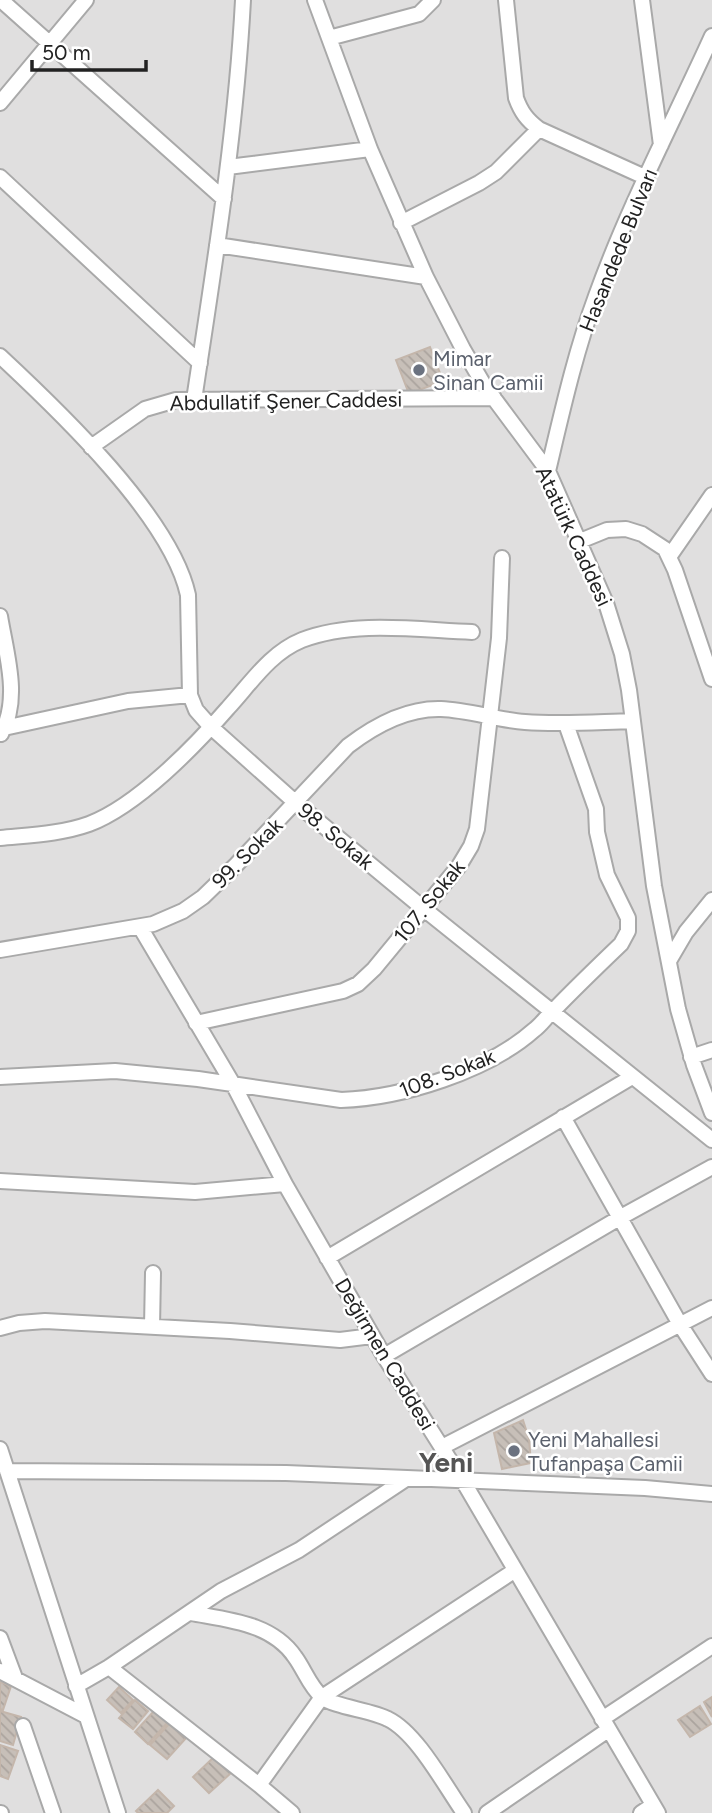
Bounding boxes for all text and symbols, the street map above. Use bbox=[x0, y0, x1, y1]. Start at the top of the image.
scale bar bbox=[32, 28, 145, 72]
text: 50 m bbox=[42, 40, 91, 65]
street label: Hasandede Bulvarı bbox=[574, 165, 662, 335]
place label: Mimar Sinan Camii bbox=[433, 346, 544, 395]
marker: Mimar Sinan Camii bbox=[411, 362, 427, 378]
street label: Abdullatif Şener Caddesi bbox=[169, 386, 403, 416]
street label: Atatürk Caddesi bbox=[531, 462, 617, 610]
street label: 98. Sokak bbox=[293, 797, 379, 875]
street label: 99. Sokak bbox=[207, 812, 288, 893]
street label: 107. Sokak bbox=[388, 854, 470, 947]
street label: 108. Sokak bbox=[396, 1043, 499, 1103]
street label: Değirmen Caddesi bbox=[330, 1273, 440, 1435]
place label: Yeni Mahallesi Tufanpaşa Camii bbox=[528, 1427, 683, 1476]
marker: Yeni Mahallesi Tufanpaşa Camii bbox=[506, 1443, 522, 1459]
district label: Yeni bbox=[419, 1445, 473, 1479]

